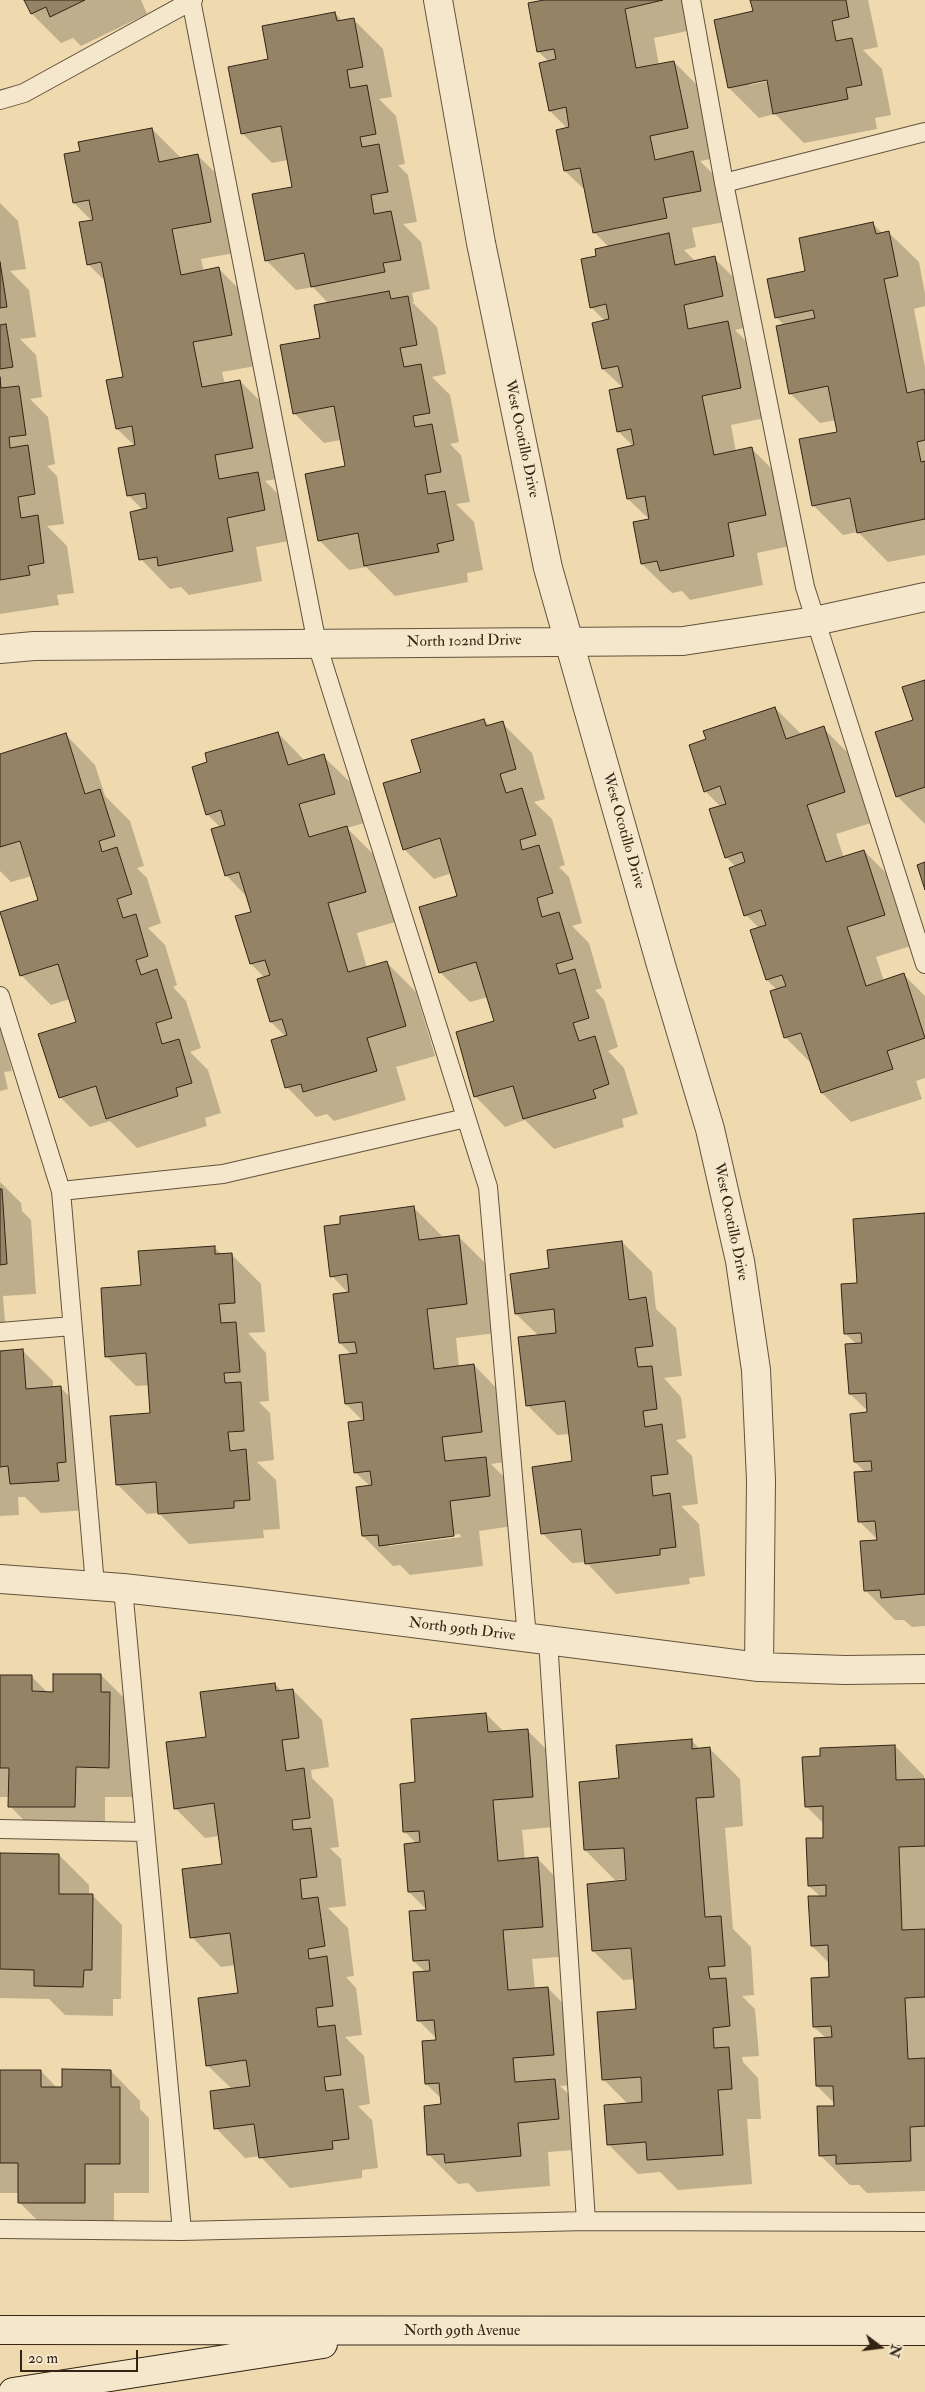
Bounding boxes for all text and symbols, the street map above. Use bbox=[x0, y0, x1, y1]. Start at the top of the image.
street label: West Ocotillo Drive bbox=[500, 378, 542, 500]
street label: North 102nd Drive bbox=[406, 632, 522, 652]
street label: West Ocotillo Drive bbox=[598, 771, 648, 891]
street label: West Ocotillo Drive bbox=[709, 1161, 751, 1283]
street label: North 99th Drive bbox=[408, 1615, 516, 1645]
north arrow bbox=[855, 2322, 905, 2372]
street label: North 99th Avenue bbox=[404, 2323, 520, 2341]
scale bar bbox=[22, 2340, 140, 2372]
text: N bbox=[885, 2343, 905, 2359]
text: 20 m bbox=[28, 2349, 58, 2368]

